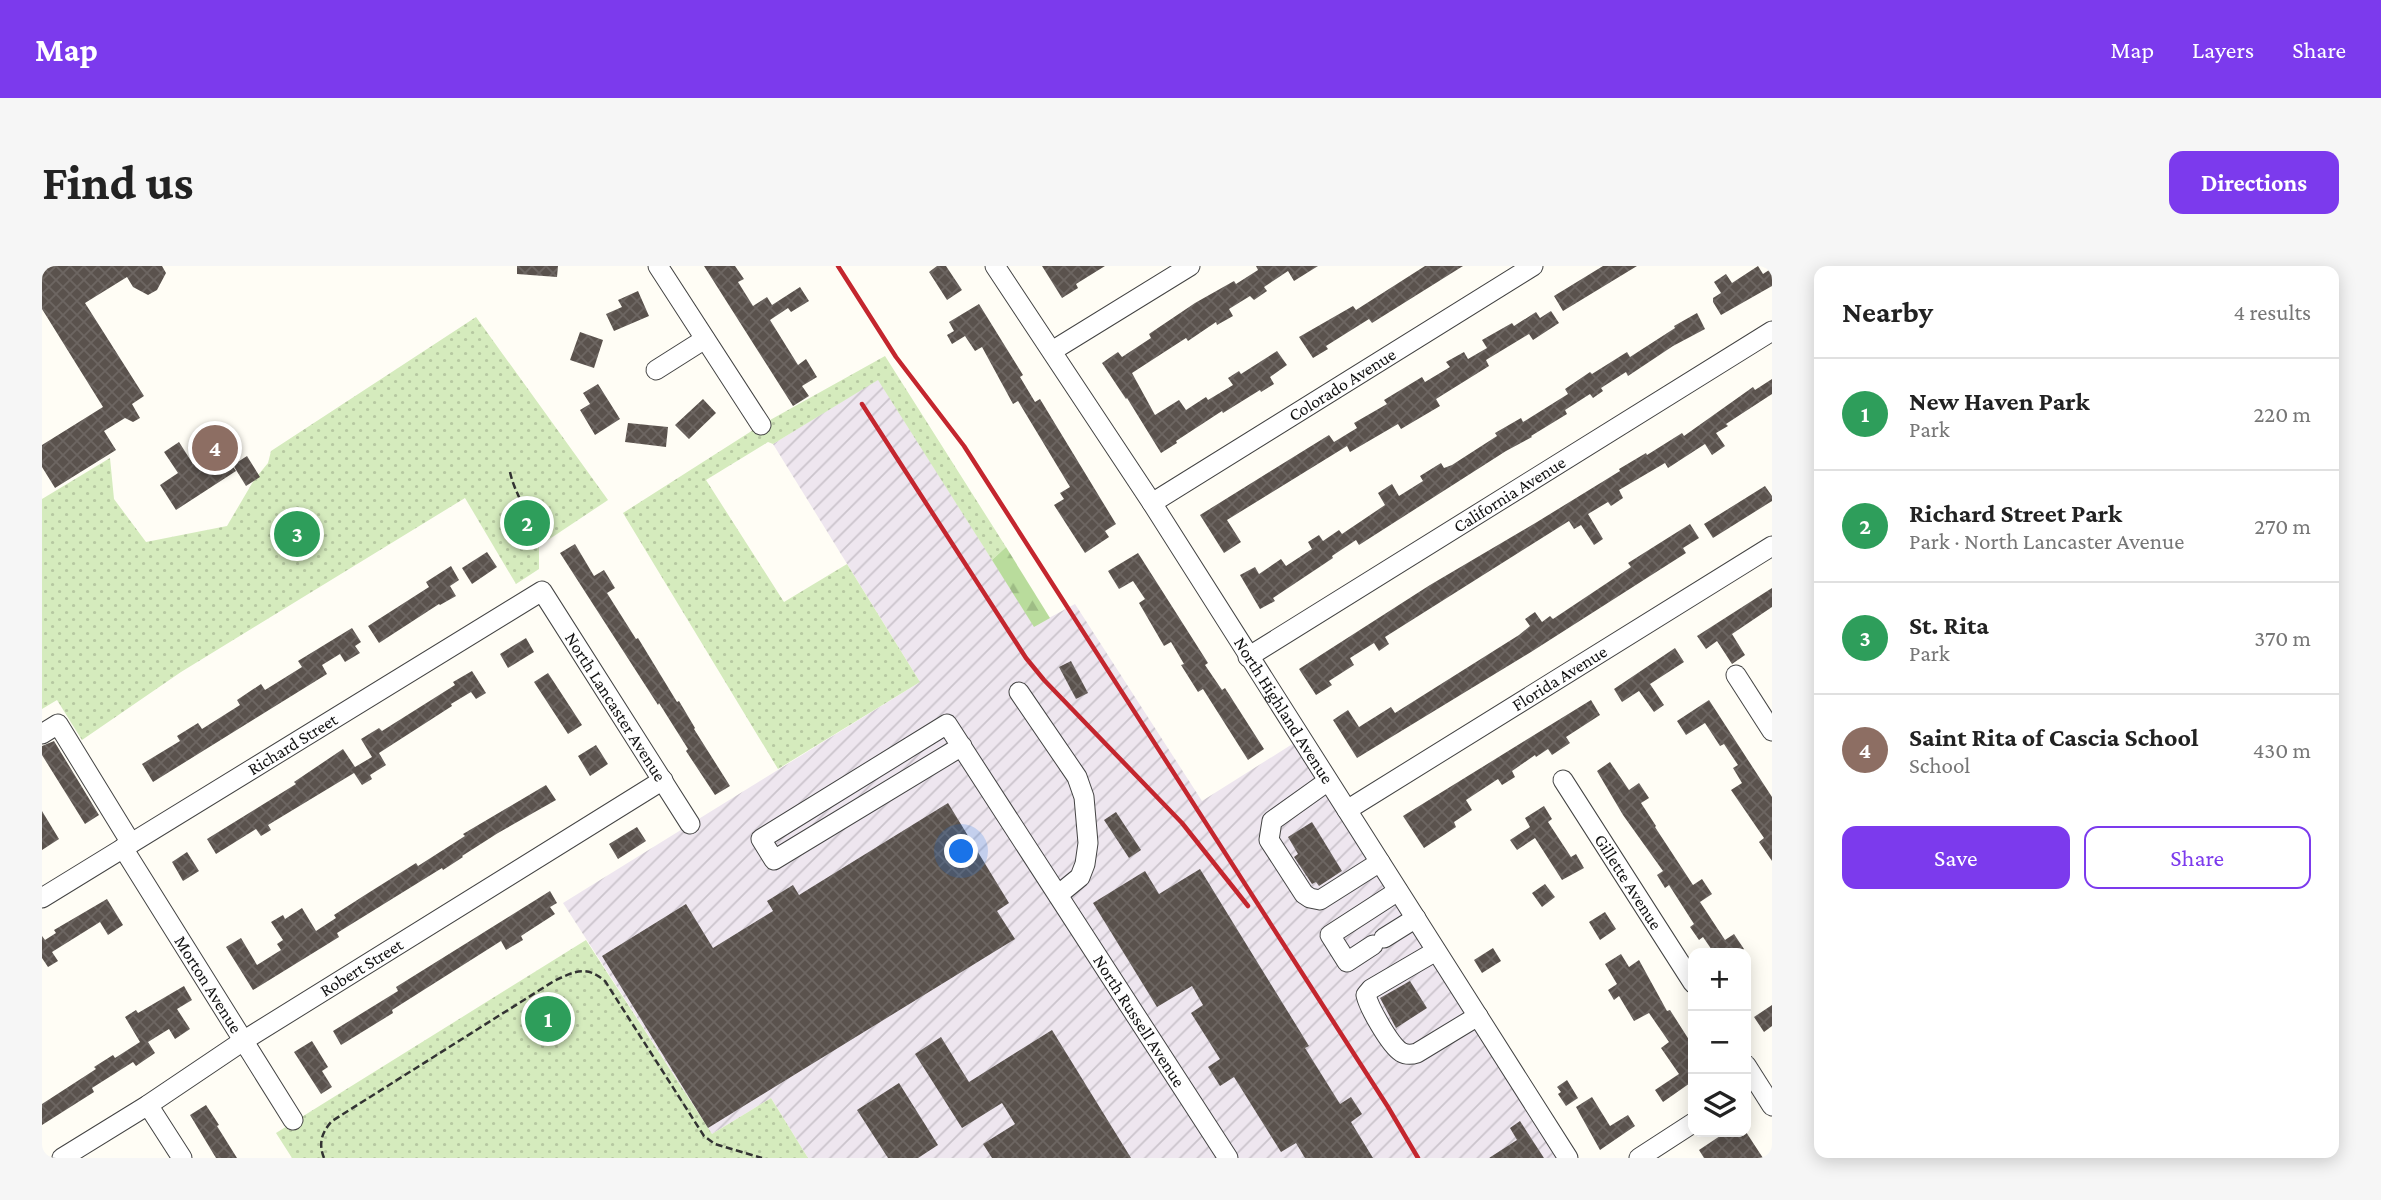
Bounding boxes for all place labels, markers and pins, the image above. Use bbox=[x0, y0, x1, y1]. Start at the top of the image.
pin: 4 bbox=[192, 422, 238, 474]
pin: 2 bbox=[504, 497, 550, 549]
pin: 3 bbox=[274, 508, 320, 560]
pin: 1 bbox=[525, 993, 571, 1045]

